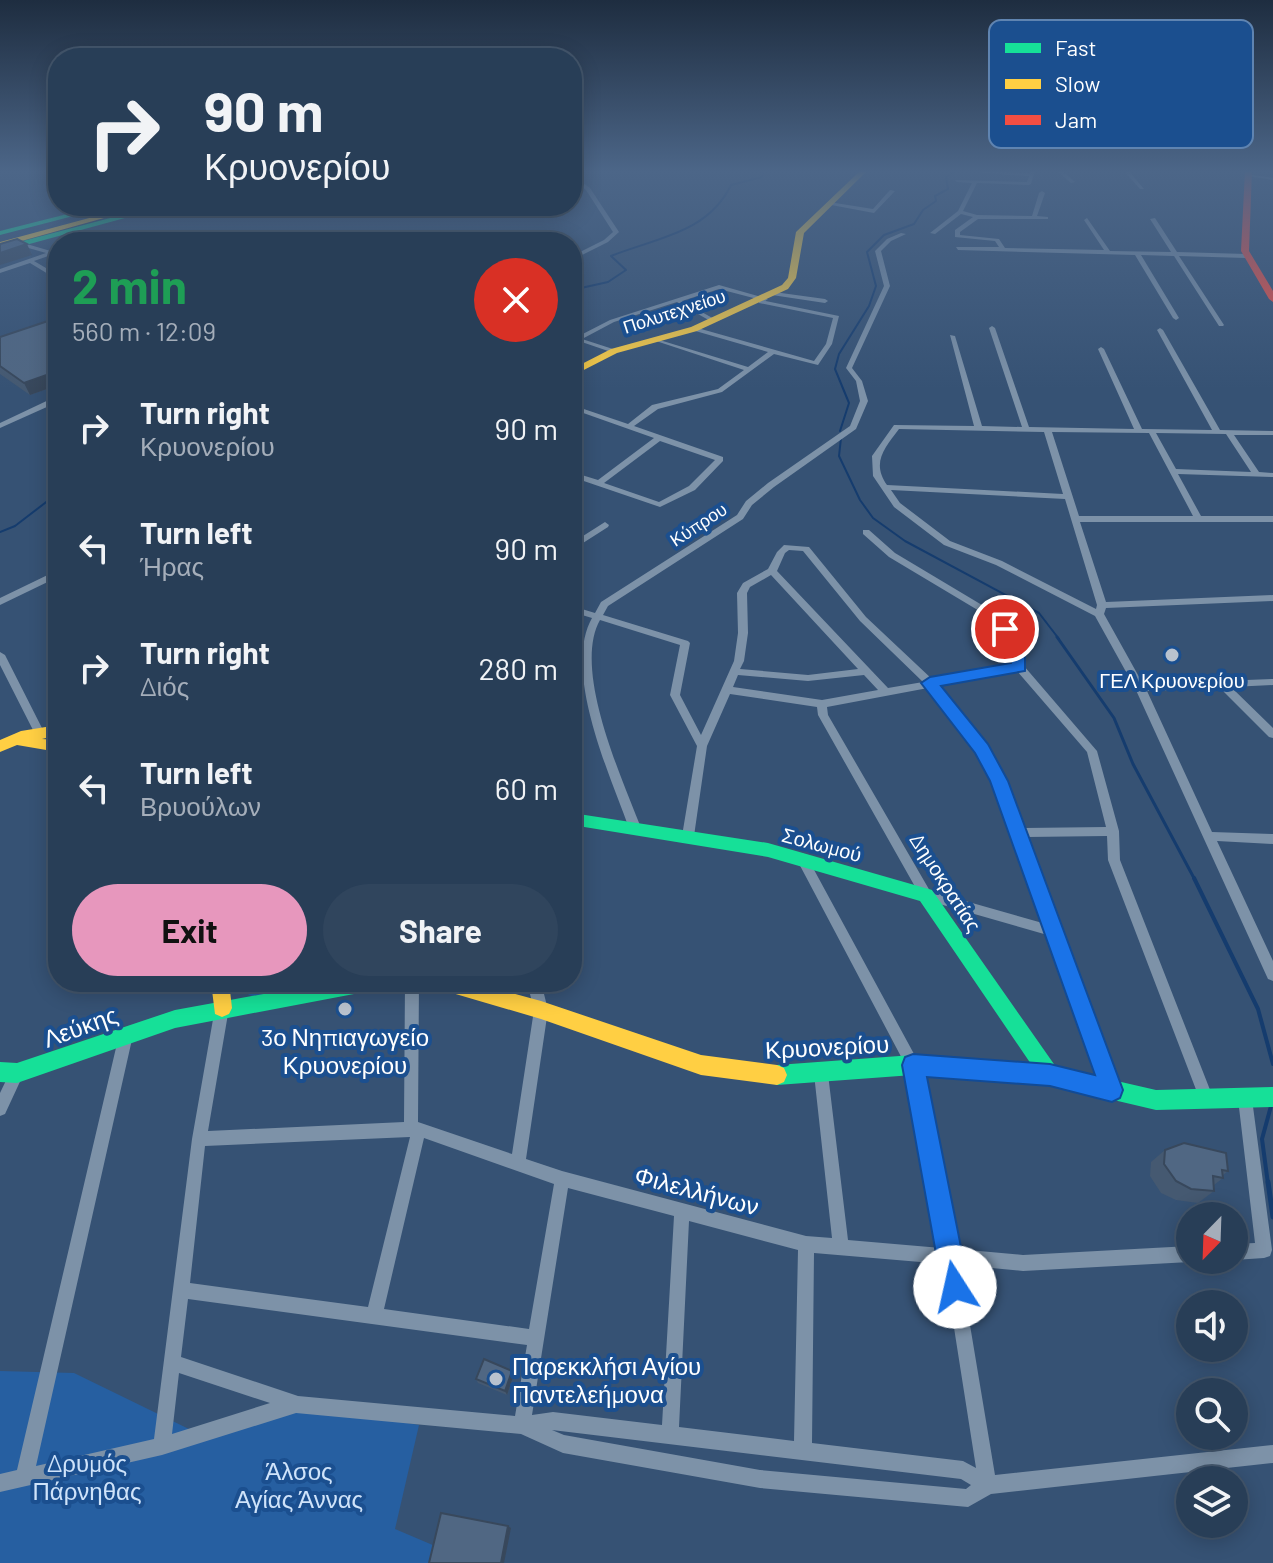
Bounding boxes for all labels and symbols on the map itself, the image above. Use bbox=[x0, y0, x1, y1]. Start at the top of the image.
legend bbox=[989, 20, 1253, 148]
text: Fast bbox=[1055, 34, 1097, 60]
text: Slow bbox=[1055, 70, 1100, 96]
text: Jam bbox=[1055, 106, 1097, 132]
street label: Πολυτεχνείου bbox=[620, 284, 728, 338]
street label: Κύπρου bbox=[665, 497, 731, 551]
pin bbox=[971, 595, 1039, 663]
marker: ΓΕΛ Κρυονερίου bbox=[1163, 646, 1181, 664]
place label: ΓΕΛ Κρυονερίου bbox=[1099, 668, 1245, 692]
street label: Σολωμού bbox=[780, 822, 864, 866]
street label: Δημοκρατίας bbox=[905, 828, 987, 936]
street label: Λεύκης bbox=[39, 999, 121, 1053]
marker: 3ο Νηπιαγωγείο Κρυονερίου bbox=[336, 1000, 354, 1018]
place label: 3ο Νηπιαγωγείο Κρυονερίου bbox=[261, 1022, 429, 1079]
street label: Κρυονερίου bbox=[764, 1028, 890, 1064]
street label: Φιλελλήνων bbox=[632, 1160, 762, 1220]
north arrow bbox=[1176, 1202, 1248, 1274]
position arrow bbox=[913, 1245, 997, 1329]
place label: Παρεκκλήσι Αγίου Παντελεήμονα bbox=[512, 1351, 701, 1408]
marker: Παρεκκλήσι Αγίου Παντελεήμονα bbox=[487, 1370, 505, 1388]
park label: Δρυμός Πάρνηθας bbox=[33, 1448, 142, 1505]
park label: Άλσος Αγίας Άννας bbox=[235, 1456, 363, 1513]

